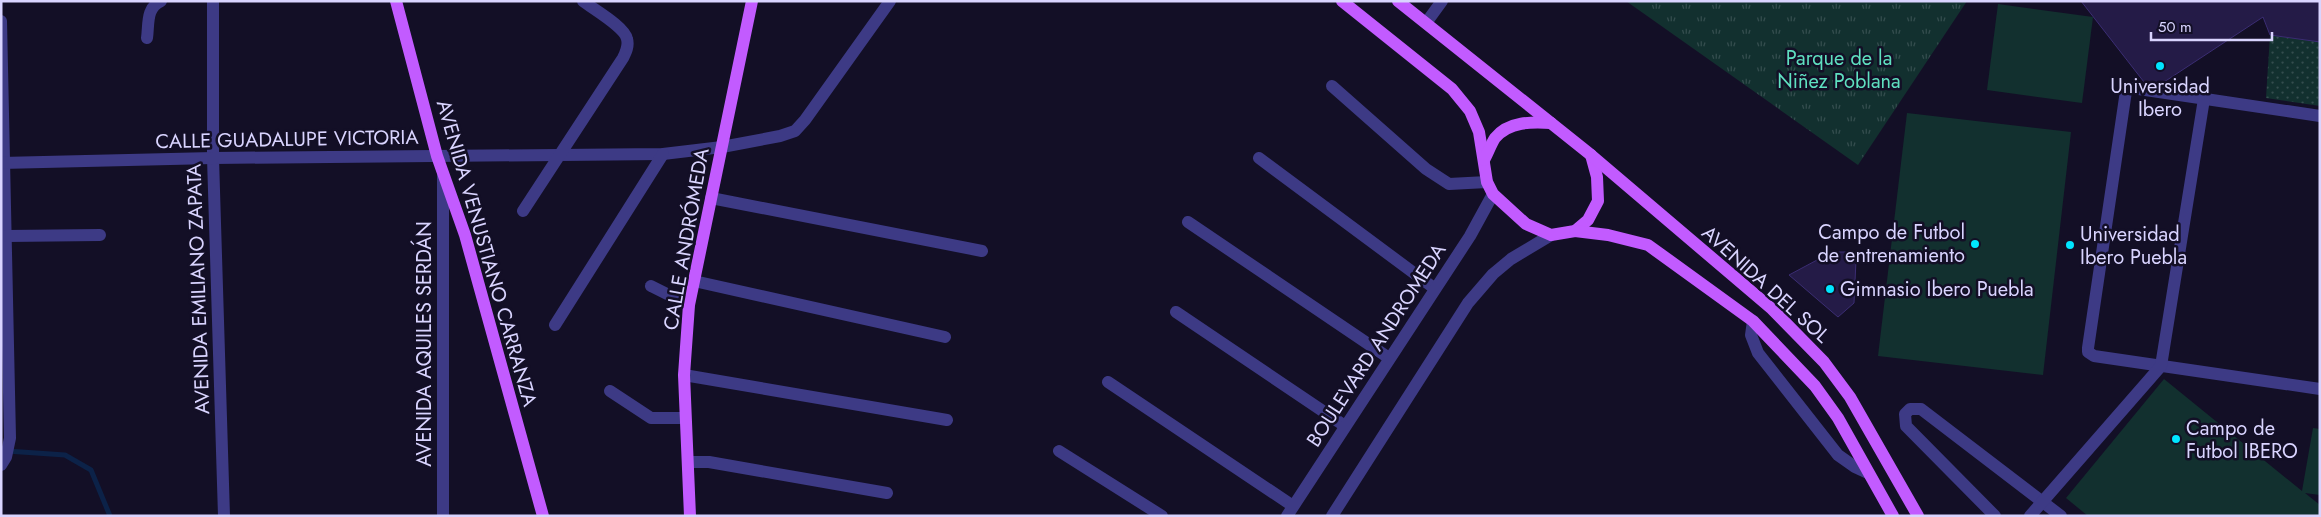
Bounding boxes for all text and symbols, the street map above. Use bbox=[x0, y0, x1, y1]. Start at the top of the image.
scale bar bbox=[2151, 10, 2272, 42]
text: 50 m bbox=[2158, 16, 2192, 38]
park label: Parque de la Niñez Poblana bbox=[1777, 44, 1901, 96]
marker: Universidad Ibero bbox=[2154, 60, 2166, 72]
place label: Universidad Ibero bbox=[2110, 72, 2210, 124]
street label: AVENIDA VENUSTIANO CARRANZA bbox=[429, 96, 544, 411]
street label: CALLE GUADALUPE VICTORIA bbox=[155, 123, 420, 156]
street label: CALLE ANDRÓMEDA bbox=[656, 145, 717, 332]
street label: AVENIDA EMILIANO ZAPATA bbox=[180, 163, 217, 415]
place label: Campo de Futbol de entrenamiento bbox=[1817, 218, 1965, 270]
street label: AVENIDA DEL SOL bbox=[1695, 219, 1836, 350]
place label: Universidad Ibero Puebla bbox=[2080, 220, 2187, 272]
street label: AVENIDA AQUILES SERDÁN bbox=[410, 221, 439, 467]
street label: BOULEVARD ANDROMEDA bbox=[1300, 237, 1454, 453]
marker: Campo de Futbol de entrenamiento bbox=[1969, 238, 1981, 250]
marker: Universidad Ibero Puebla bbox=[2064, 239, 2076, 251]
place label: Gimnasio Ibero Puebla bbox=[1840, 275, 2034, 304]
marker: Gimnasio Ibero Puebla bbox=[1824, 283, 1836, 295]
place label: Campo de Futbol IBERO bbox=[2186, 414, 2298, 466]
marker: Campo de Futbol IBERO bbox=[2170, 433, 2182, 445]

